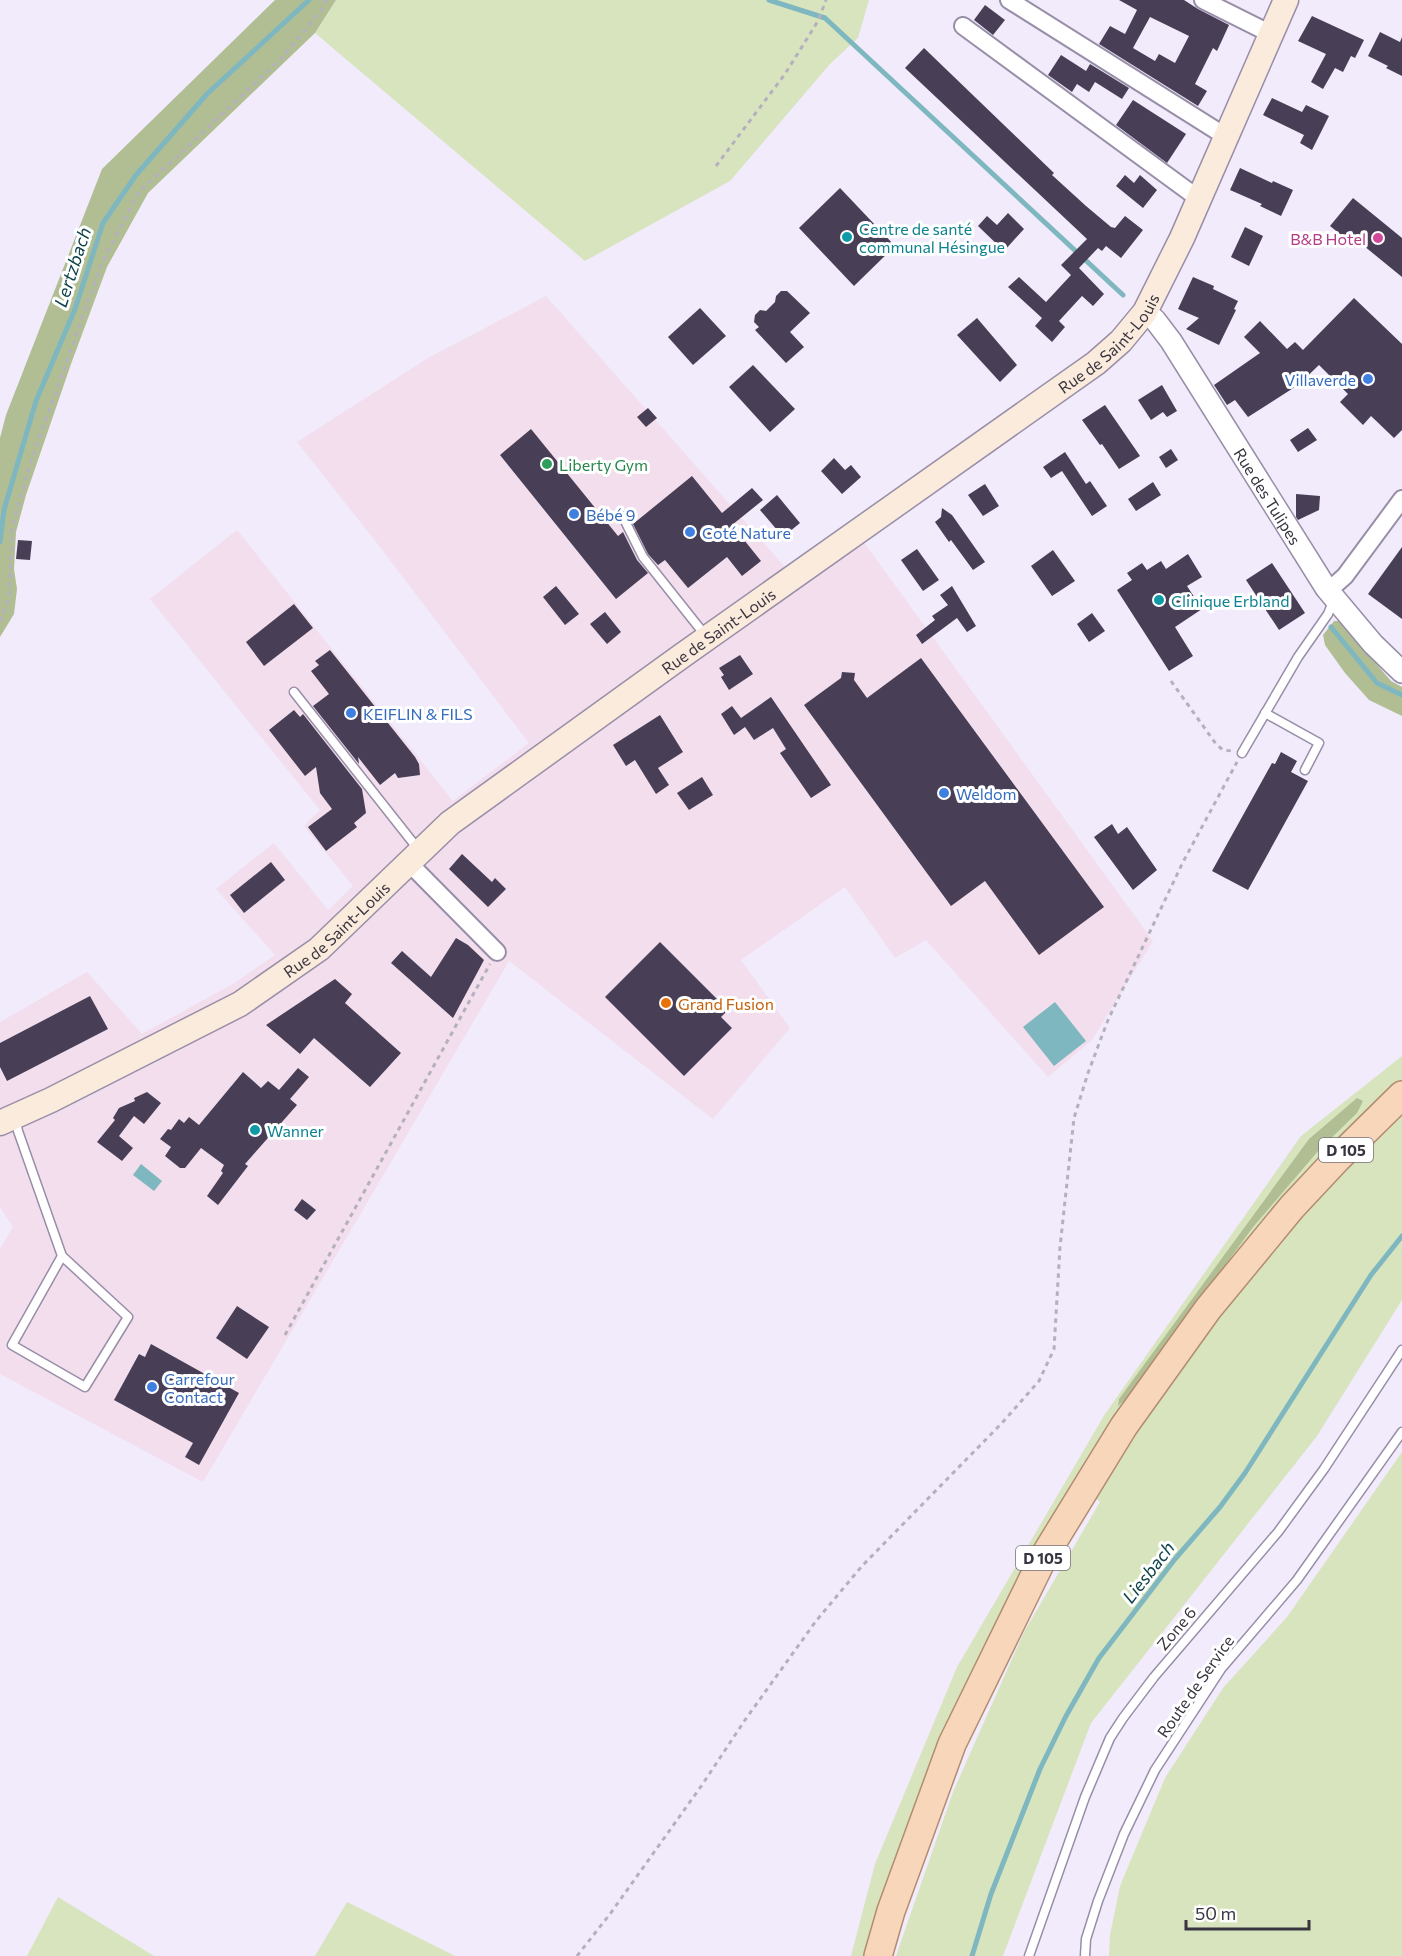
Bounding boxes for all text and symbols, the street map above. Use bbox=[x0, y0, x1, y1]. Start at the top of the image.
place label: Centre de santé communal Hésingue bbox=[859, 219, 1005, 256]
water label: Lertzbach bbox=[49, 224, 95, 310]
place label: B&B Hotel bbox=[1290, 229, 1366, 248]
marker: Centre de santé communal Hésingue bbox=[840, 230, 854, 244]
marker: B&B Hotel bbox=[1371, 231, 1385, 245]
street label: Rue de Saint-Louis bbox=[1054, 290, 1162, 397]
place label: Villaverde bbox=[1284, 370, 1356, 389]
marker: Villaverde bbox=[1361, 372, 1375, 386]
street label: Rue des Tulipes bbox=[1231, 444, 1306, 548]
place label: Liberty Gym bbox=[559, 455, 648, 474]
marker: Liberty Gym bbox=[540, 457, 554, 471]
place label: Bébé 9 bbox=[586, 505, 635, 524]
marker: Bébé 9 bbox=[567, 507, 581, 521]
place label: Coté Nature bbox=[702, 523, 791, 542]
marker: Coté Nature bbox=[683, 525, 697, 539]
street label: Rue de Saint-Louis bbox=[657, 583, 779, 677]
place label: Clinique Erbland bbox=[1171, 591, 1289, 610]
marker: Clinique Erbland bbox=[1152, 593, 1166, 607]
place label: KEIFLIN & FILS bbox=[363, 704, 473, 723]
marker: KEIFLIN & FILS bbox=[344, 706, 358, 720]
place label: Weldom bbox=[956, 784, 1016, 803]
marker: Weldom bbox=[937, 786, 951, 800]
street label: Rue de Saint-Louis bbox=[279, 877, 393, 981]
place label: Grand Fusion bbox=[678, 994, 774, 1013]
marker: Grand Fusion bbox=[659, 996, 673, 1010]
place label: Wanner bbox=[267, 1121, 325, 1140]
marker: Wanner bbox=[248, 1123, 262, 1137]
road number: D 105 bbox=[1319, 1138, 1373, 1162]
place label: Carrefour Contact bbox=[164, 1369, 236, 1406]
marker: Carrefour Contact bbox=[145, 1380, 159, 1394]
water label: Liesbach bbox=[1117, 1537, 1179, 1607]
road number: D 105 bbox=[1016, 1546, 1070, 1570]
street label: Zone 6 bbox=[1152, 1602, 1200, 1654]
street label: Route de Service bbox=[1153, 1631, 1237, 1741]
scale bar bbox=[1186, 1893, 1309, 1931]
text: 50 m bbox=[1195, 1902, 1236, 1924]

